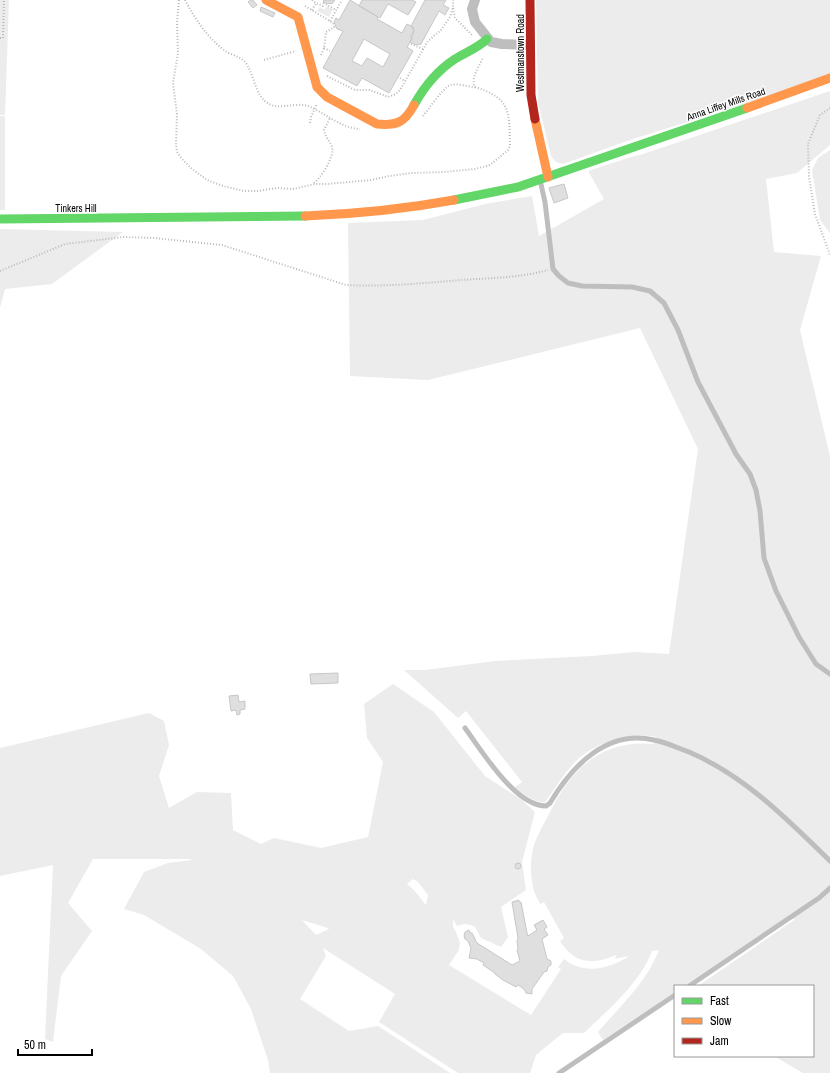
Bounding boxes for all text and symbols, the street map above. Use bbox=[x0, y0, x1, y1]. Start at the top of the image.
street label: Westmanstown Road bbox=[514, 14, 527, 92]
street label: Anna Liffey Mills Road bbox=[684, 84, 767, 124]
street label: Tinkers Hill bbox=[55, 202, 97, 215]
legend bbox=[674, 985, 814, 1057]
text: Fast bbox=[710, 993, 729, 1009]
text: Slow bbox=[710, 1013, 732, 1029]
scale bar bbox=[18, 1031, 92, 1057]
text: Jam bbox=[710, 1033, 729, 1049]
text: 50 m bbox=[24, 1037, 46, 1053]

